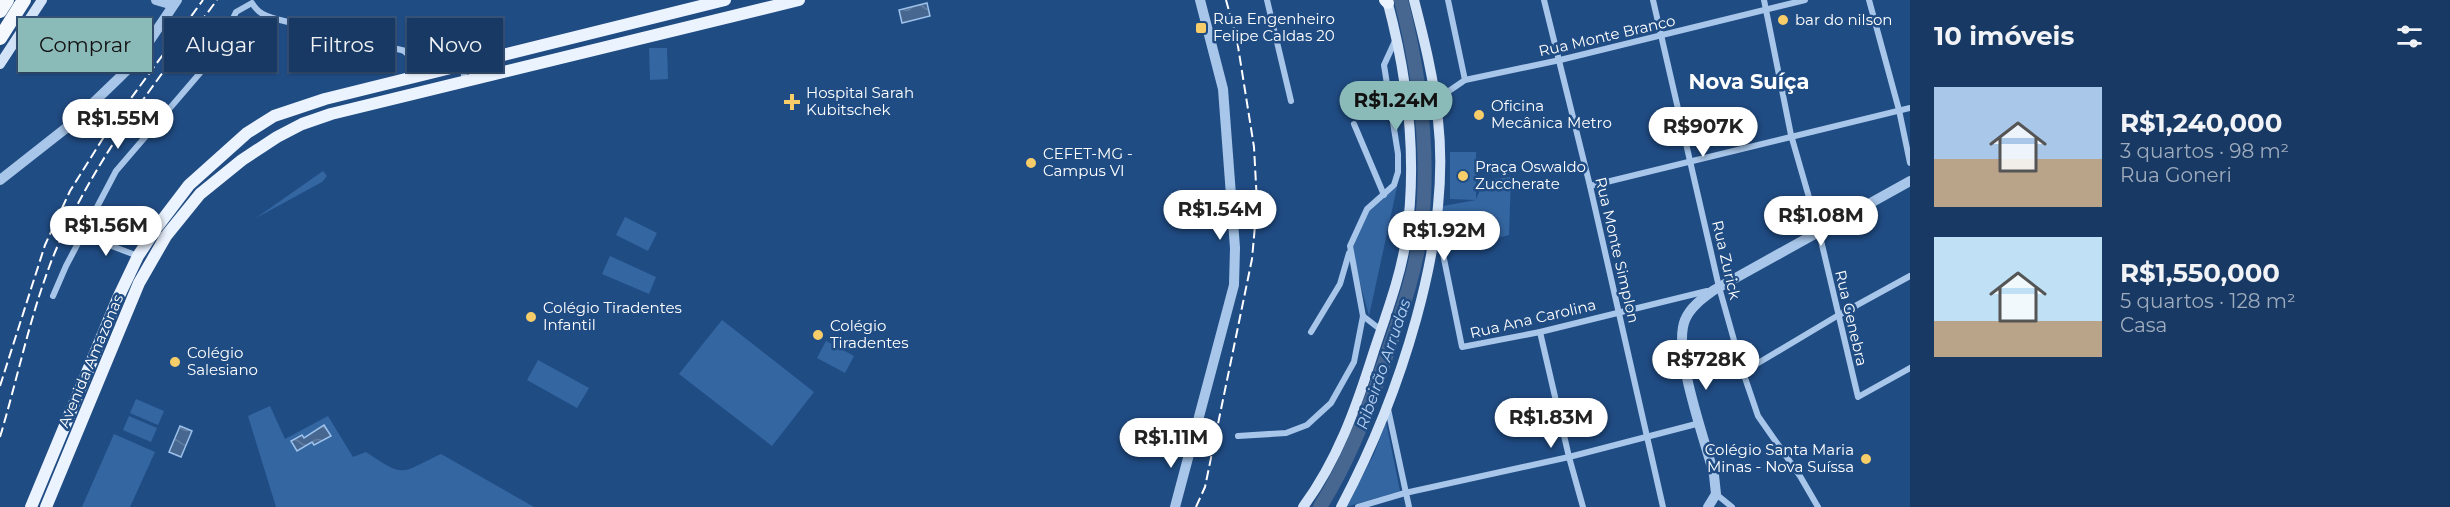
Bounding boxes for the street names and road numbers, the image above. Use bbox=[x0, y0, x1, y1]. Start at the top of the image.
street label: Rua Monte Branco bbox=[1537, 11, 1677, 60]
street label: Rua Monte Simplon bbox=[1591, 175, 1644, 325]
street label: Rua Zurick bbox=[1708, 218, 1745, 301]
street label: Rua Genebra bbox=[1831, 268, 1872, 368]
street label: Avenida Amazonas bbox=[54, 291, 127, 430]
street label: Rua Ana Carolina bbox=[1468, 295, 1598, 342]

